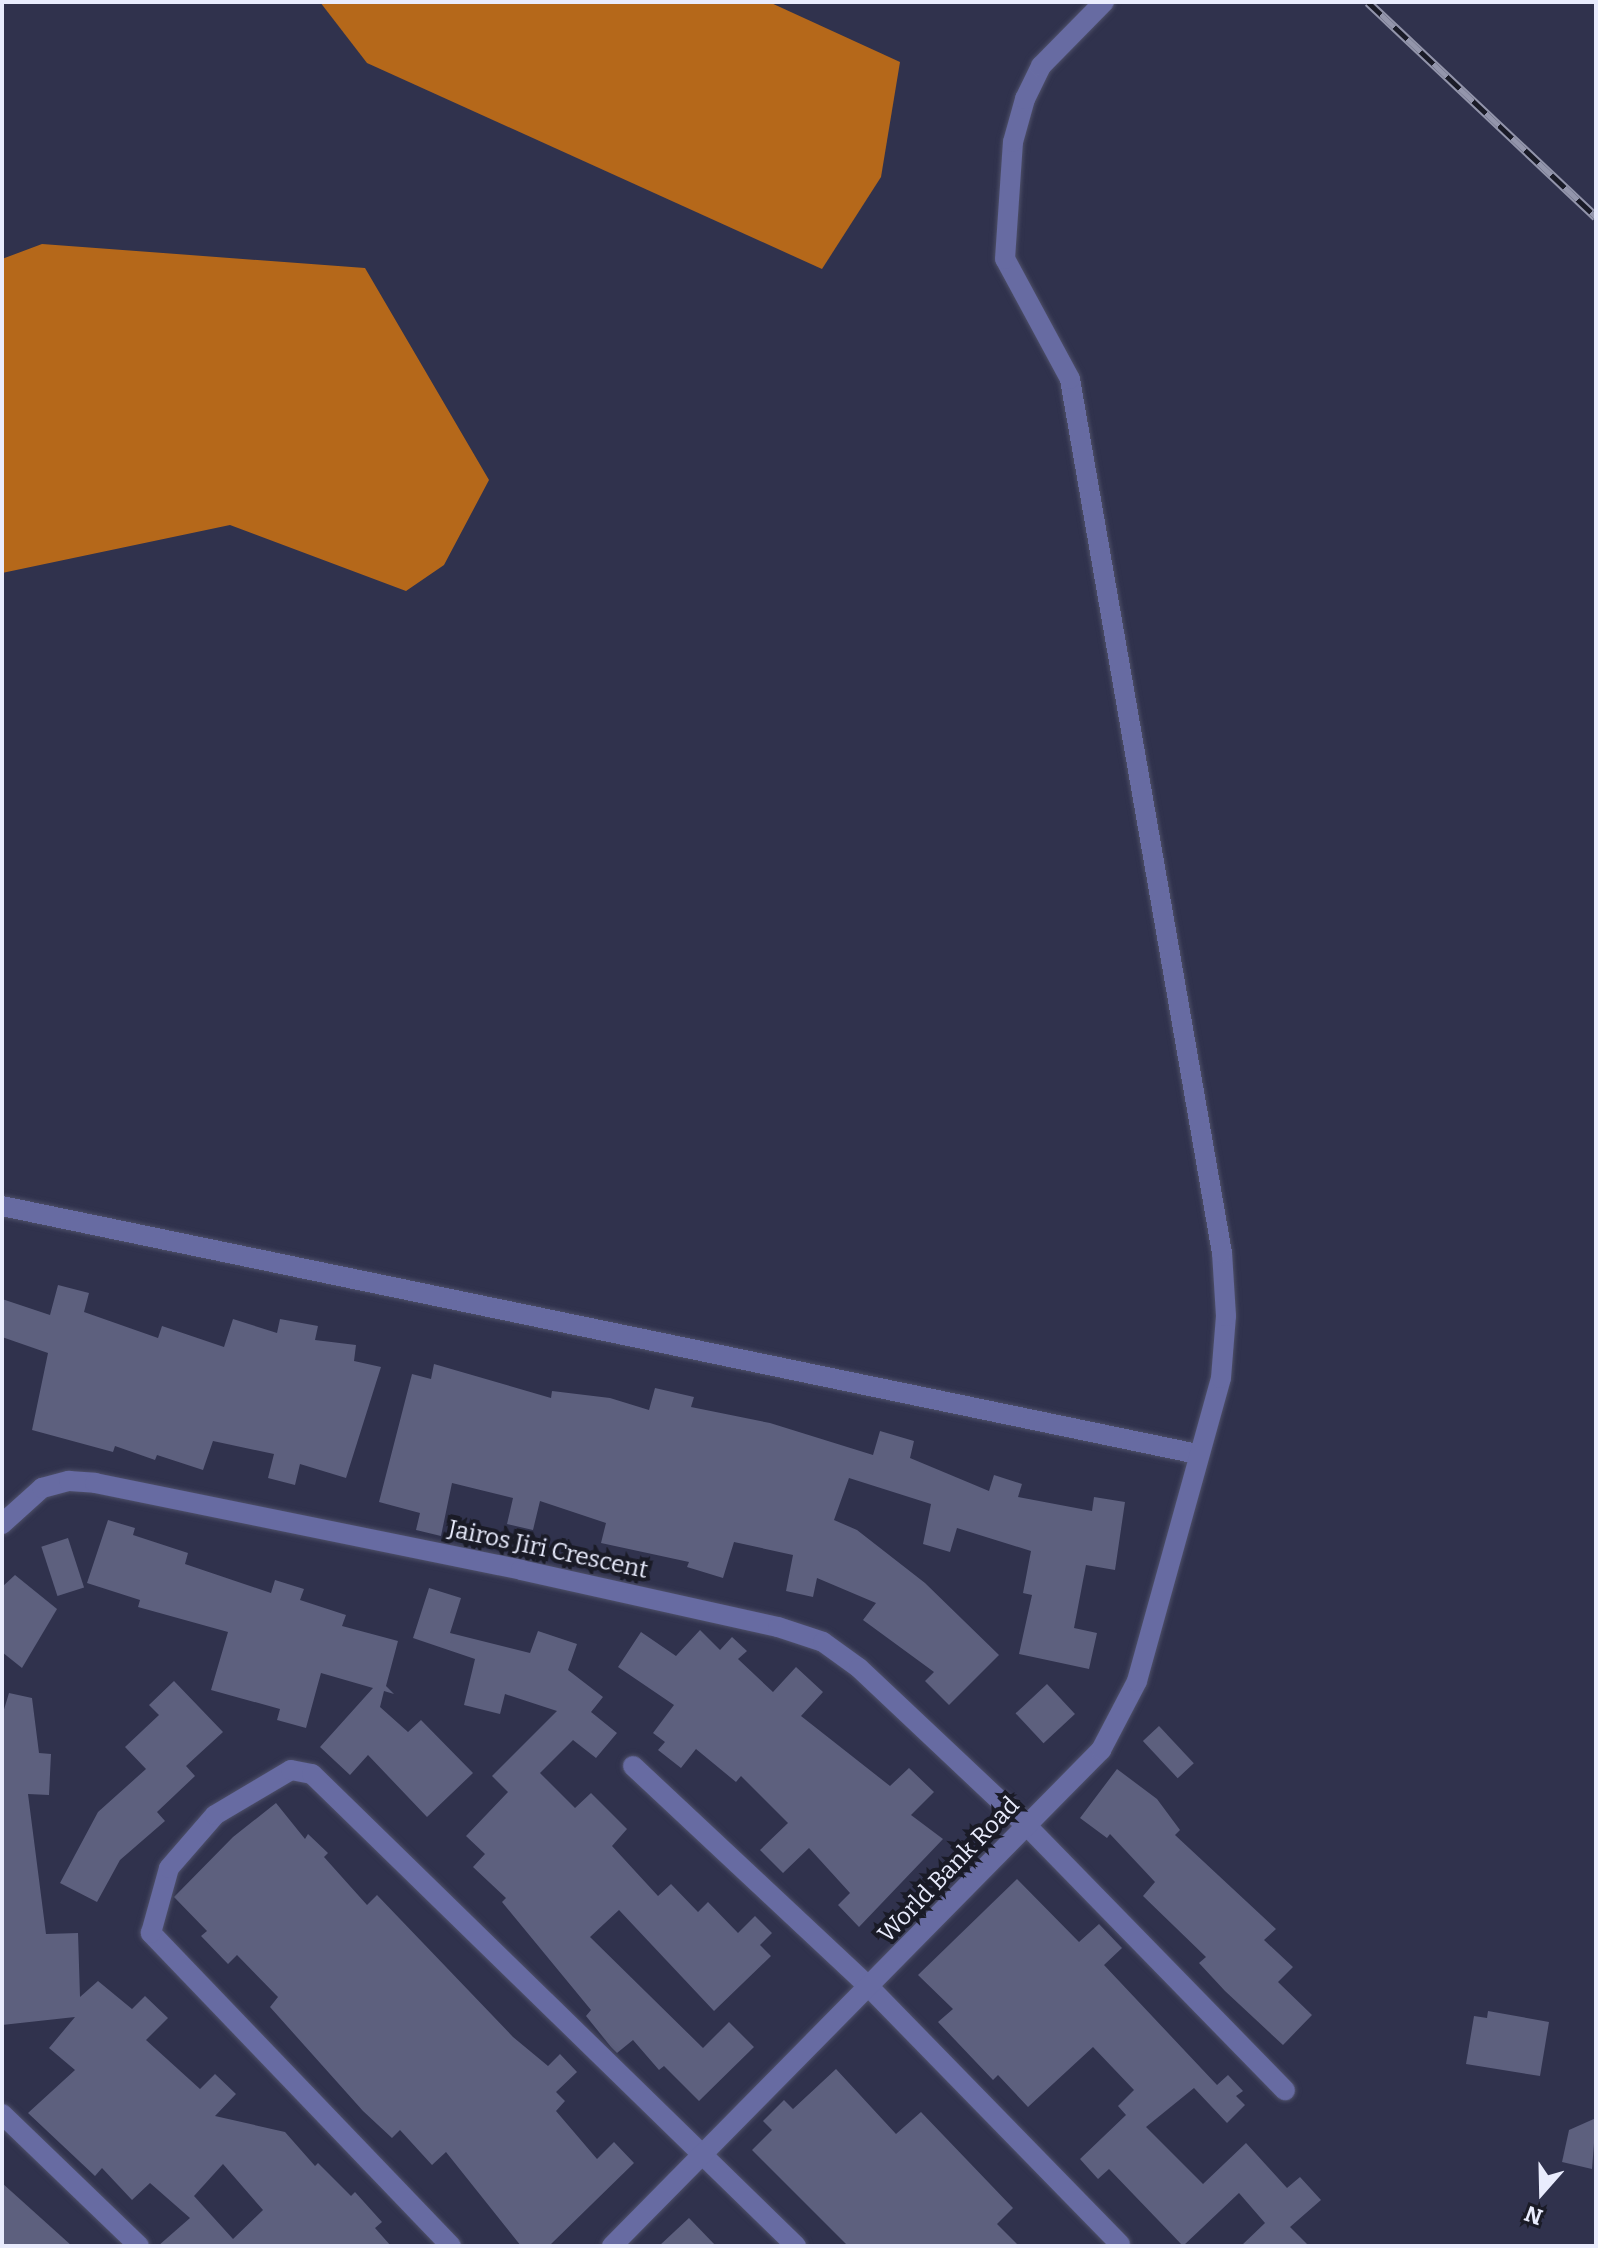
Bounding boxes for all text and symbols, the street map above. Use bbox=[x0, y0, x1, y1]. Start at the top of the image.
street label: Jairos Jiri Crescent bbox=[445, 1515, 651, 1585]
street label: World Bank Road bbox=[872, 1791, 1026, 1949]
north arrow bbox=[1502, 2152, 1582, 2232]
text: N bbox=[1521, 2199, 1546, 2231]

